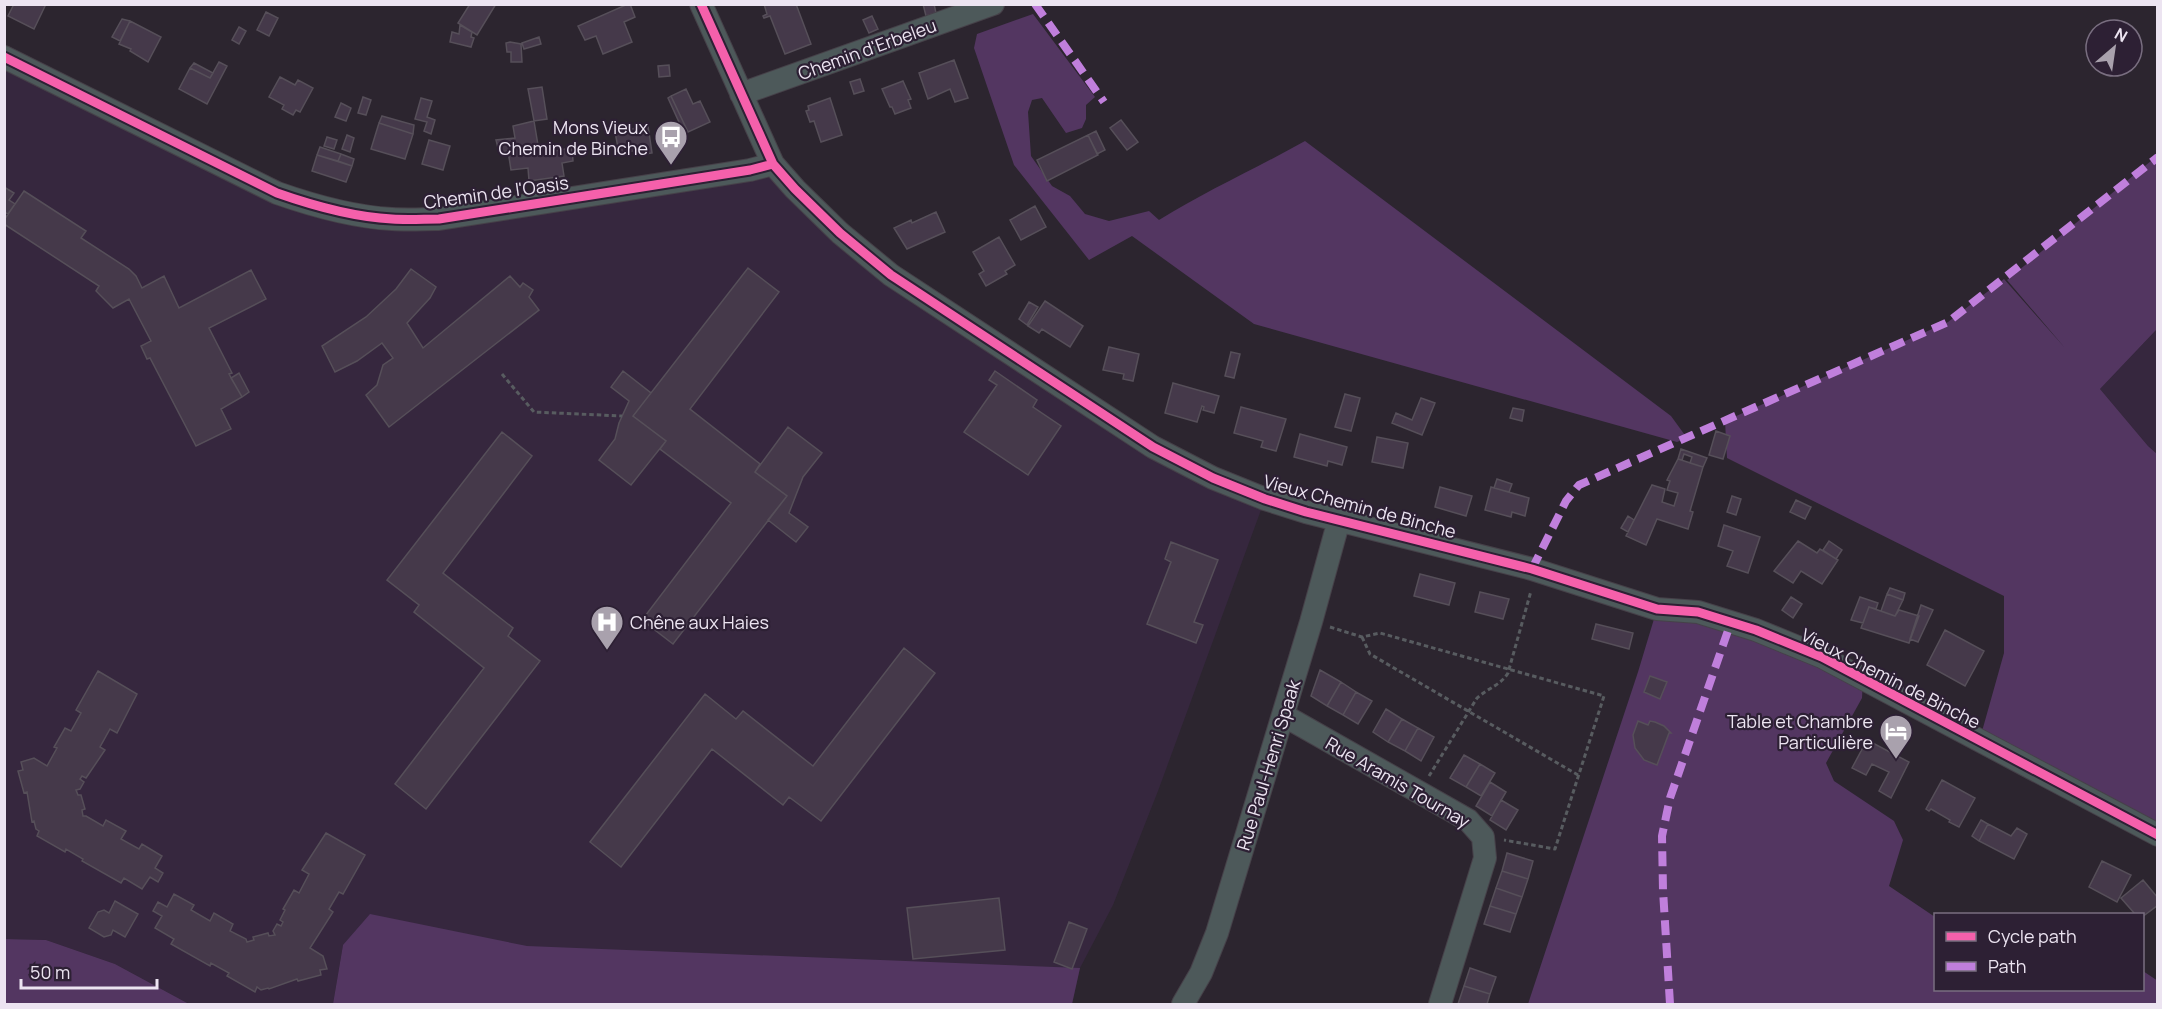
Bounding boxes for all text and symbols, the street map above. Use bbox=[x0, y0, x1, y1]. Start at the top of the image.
street label: Chemin d'Erbeleu bbox=[795, 13, 939, 85]
north arrow bbox=[2084, 18, 2144, 78]
text: N bbox=[2111, 22, 2132, 47]
place label: Mons Vieux Chemin de Binche bbox=[499, 115, 649, 160]
bus stop icon: Mons Vieux Chemin de Binche bbox=[653, 119, 689, 166]
street label: Chemin de l'Oasis bbox=[422, 170, 570, 214]
street label: Vieux Chemin de Binche bbox=[1261, 469, 1459, 543]
hospital icon: Chêne aux Haies bbox=[589, 604, 625, 651]
place label: Chêne aux Haies bbox=[630, 610, 769, 634]
street label: Vieux Chemin de Binche bbox=[1797, 622, 1985, 734]
street label: Rue Paul-Henri Spaak bbox=[1231, 676, 1306, 853]
place label: Table et Chambre Particulière bbox=[1727, 709, 1873, 754]
hotel icon: Table et Chambre Particulière bbox=[1878, 713, 1914, 760]
street label: Rue Aramis Tournay bbox=[1321, 731, 1475, 833]
legend bbox=[1934, 913, 2144, 991]
text: Cycle path bbox=[1988, 924, 2077, 948]
scale bar bbox=[21, 952, 158, 990]
text: Path bbox=[1988, 954, 2026, 978]
text: 50 m bbox=[30, 960, 70, 984]

